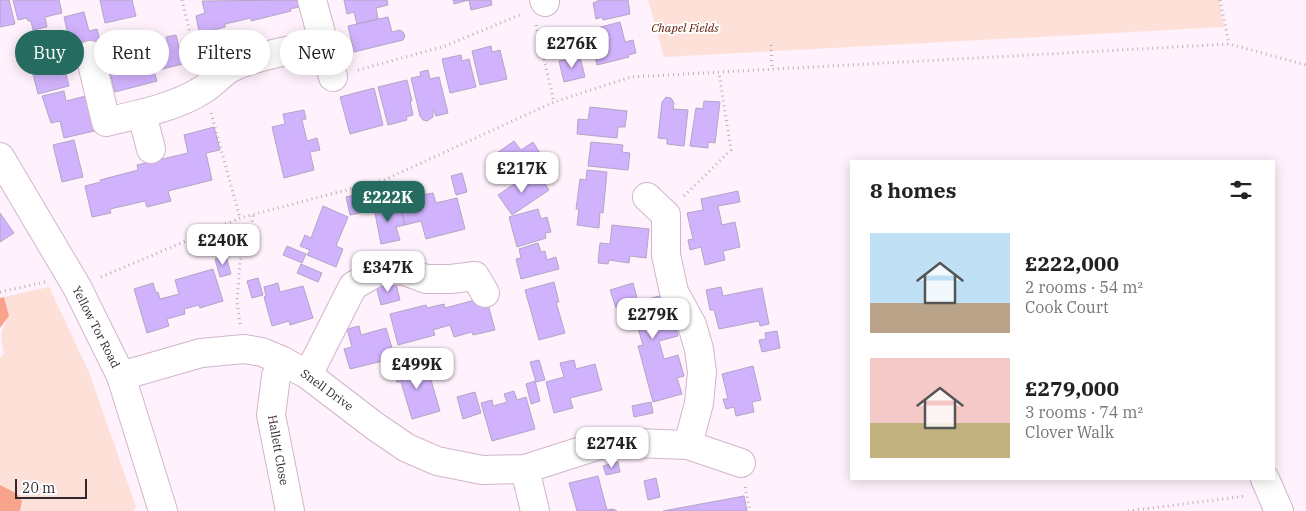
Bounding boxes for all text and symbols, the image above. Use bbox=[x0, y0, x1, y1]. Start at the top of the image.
park label: Chapel Fields bbox=[651, 20, 719, 35]
pin: £276K bbox=[537, 27, 607, 69]
chip: Buy bbox=[15, 30, 84, 75]
chip: Rent bbox=[94, 30, 169, 75]
chip: Filters bbox=[179, 30, 270, 75]
chip: New bbox=[280, 30, 353, 75]
text: £276K bbox=[547, 33, 597, 53]
pin: £217K bbox=[487, 152, 557, 194]
text: £217K bbox=[497, 158, 547, 178]
text: 8 homes bbox=[870, 176, 956, 204]
icon: filters bbox=[1227, 176, 1255, 204]
pin: £222K bbox=[353, 180, 423, 223]
text: £222K bbox=[363, 187, 413, 207]
pin: £240K bbox=[188, 224, 258, 266]
text: £240K bbox=[198, 230, 248, 250]
text: £222,000 bbox=[1025, 249, 1119, 277]
pin: £347K bbox=[353, 250, 423, 293]
icon: home bbox=[910, 253, 970, 313]
text: £347K bbox=[363, 257, 413, 277]
text: 2 rooms · 54 m² bbox=[1025, 277, 1143, 297]
street label: Yellow Tor Road bbox=[69, 283, 124, 370]
text: Cook Court bbox=[1025, 297, 1109, 317]
pin: £279K bbox=[618, 298, 688, 340]
text: £279K bbox=[628, 304, 678, 324]
pin: £499K bbox=[382, 348, 452, 390]
text: £499K bbox=[392, 354, 442, 374]
street label: Snell Drive bbox=[298, 365, 357, 414]
text: £279,000 bbox=[1025, 374, 1119, 402]
icon: home bbox=[910, 378, 970, 438]
text: 3 rooms · 74 m² bbox=[1025, 402, 1143, 422]
street label: Hallett Close bbox=[265, 414, 292, 486]
text: Clover Walk bbox=[1025, 422, 1114, 442]
pin: £274K bbox=[577, 426, 647, 469]
text: £274K bbox=[587, 433, 637, 453]
scale bar bbox=[15, 476, 88, 499]
text: 20 m bbox=[22, 479, 55, 497]

